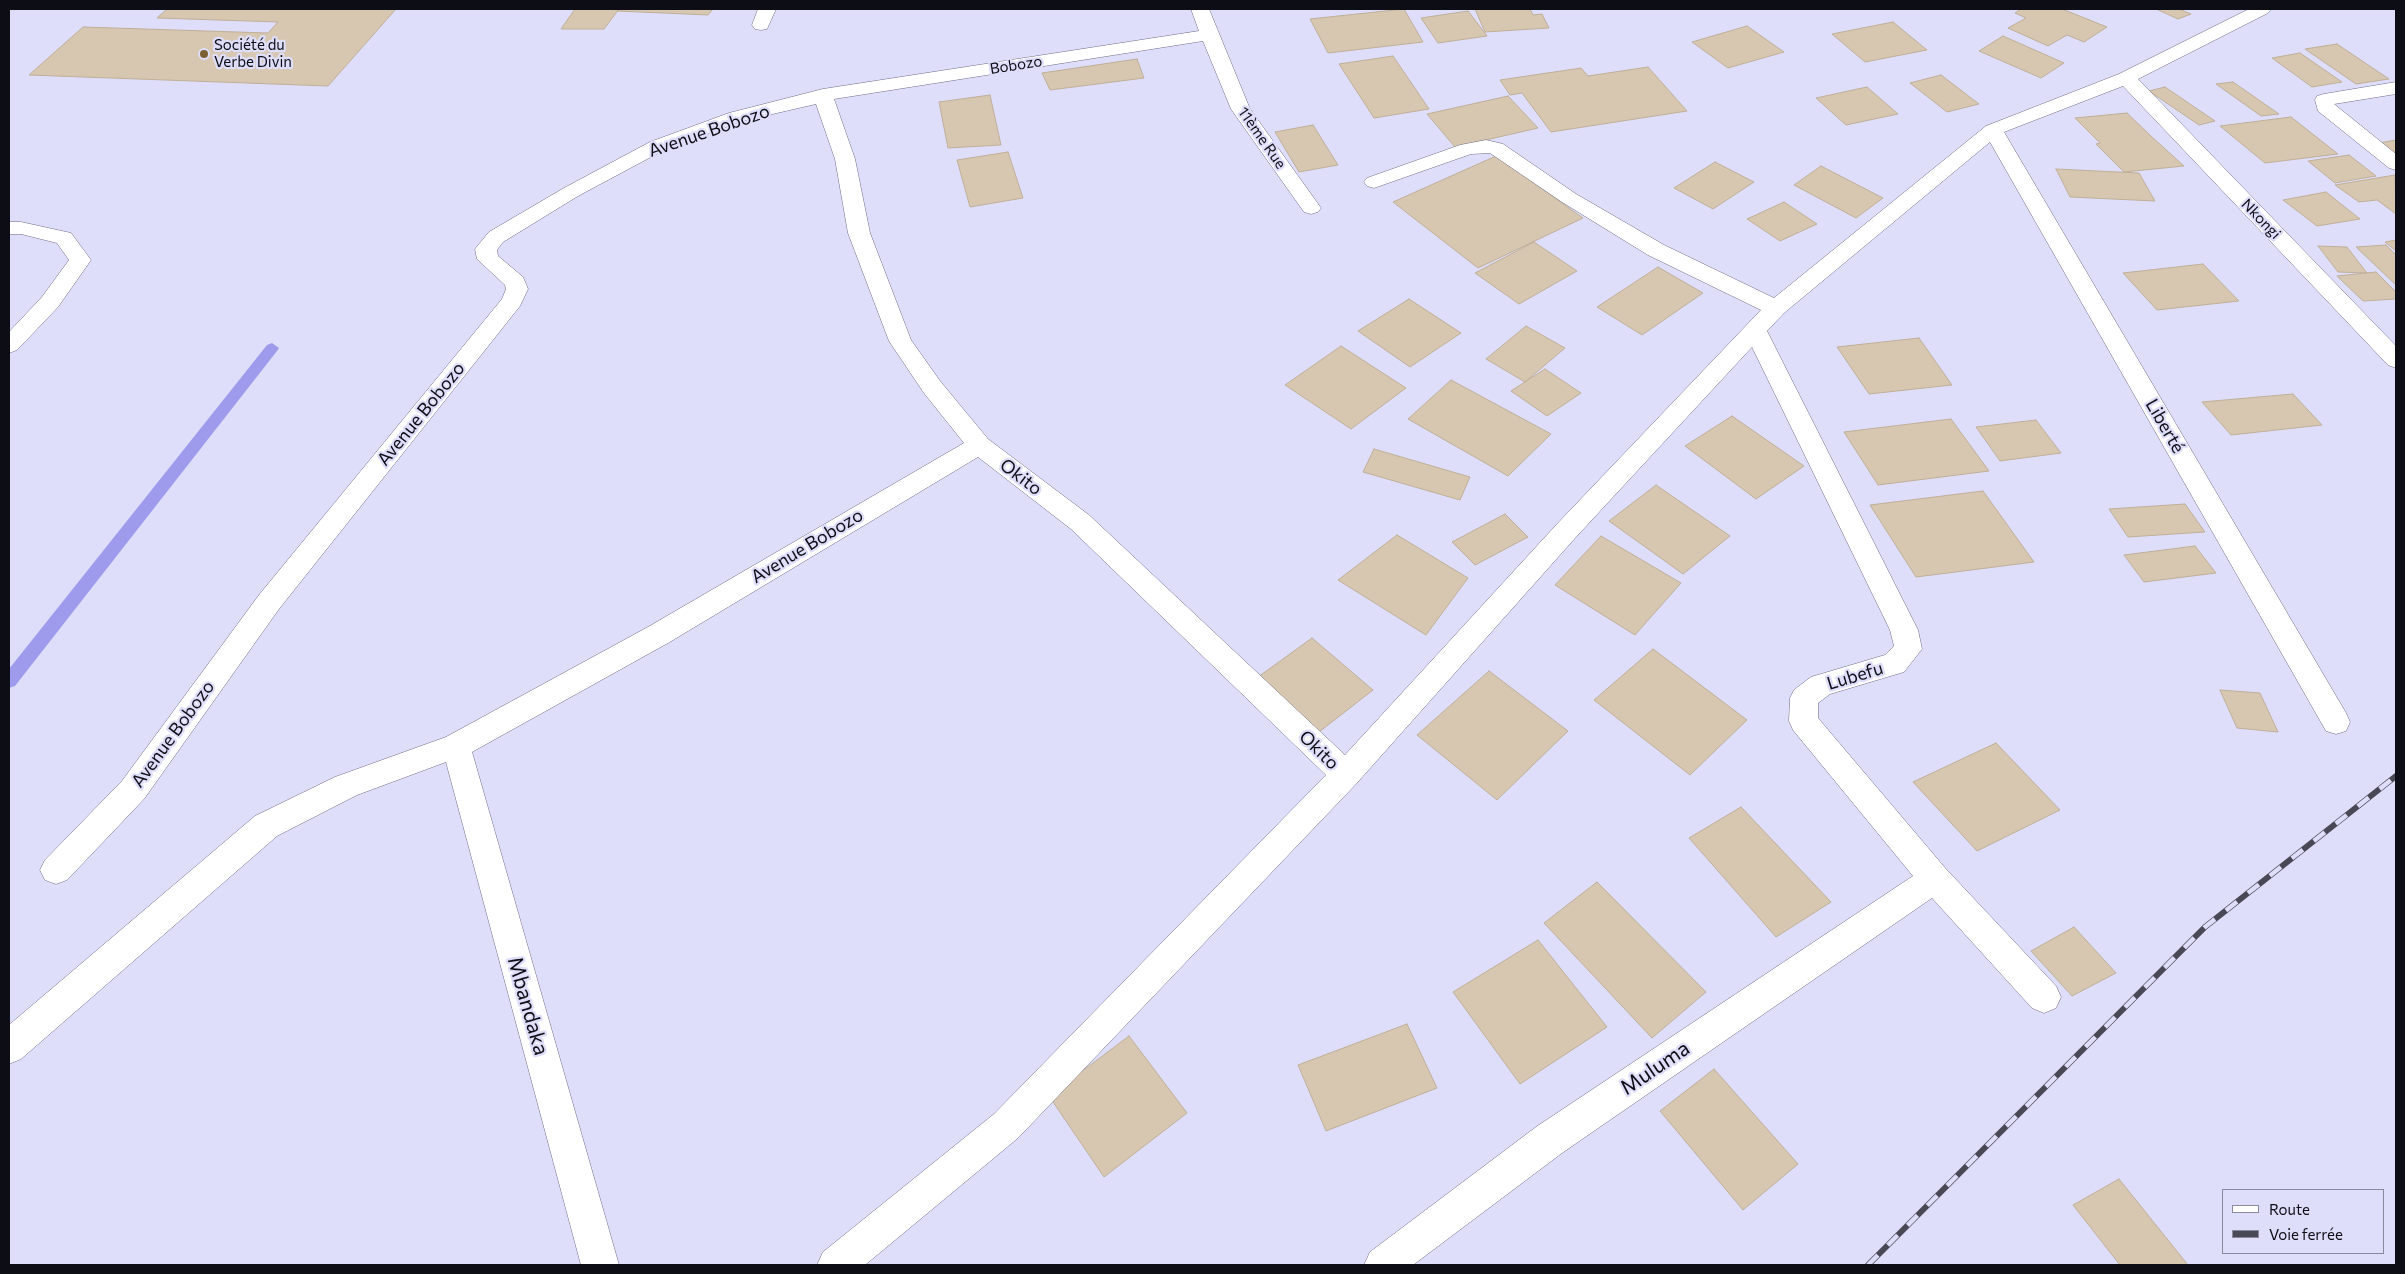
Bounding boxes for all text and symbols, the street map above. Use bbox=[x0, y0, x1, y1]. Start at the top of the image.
place label: Société du Verbe Divin bbox=[214, 36, 292, 71]
marker: Société du Verbe Divin bbox=[198, 48, 210, 60]
street label: Bobozo bbox=[988, 52, 1044, 78]
street label: Avenue Bobozo bbox=[646, 100, 772, 162]
street label: 11ème Rue bbox=[1234, 104, 1290, 172]
street label: Nkongi bbox=[2238, 195, 2284, 243]
street label: Avenue Bobozo bbox=[373, 358, 469, 470]
street label: Liberté bbox=[2141, 395, 2189, 457]
street label: Okito bbox=[996, 454, 1046, 500]
street label: Avenue Bobozo bbox=[747, 504, 867, 588]
street label: Lubefu bbox=[1824, 657, 1886, 695]
street label: Avenue Bobozo bbox=[127, 676, 219, 792]
street label: Okito bbox=[1295, 726, 1343, 774]
street label: Mbandaka bbox=[502, 954, 554, 1058]
street label: Muluma bbox=[1616, 1036, 1694, 1100]
legend bbox=[2222, 1189, 2385, 1254]
text: Route bbox=[2269, 1200, 2310, 1218]
text: Voie ferrée bbox=[2269, 1225, 2343, 1243]

